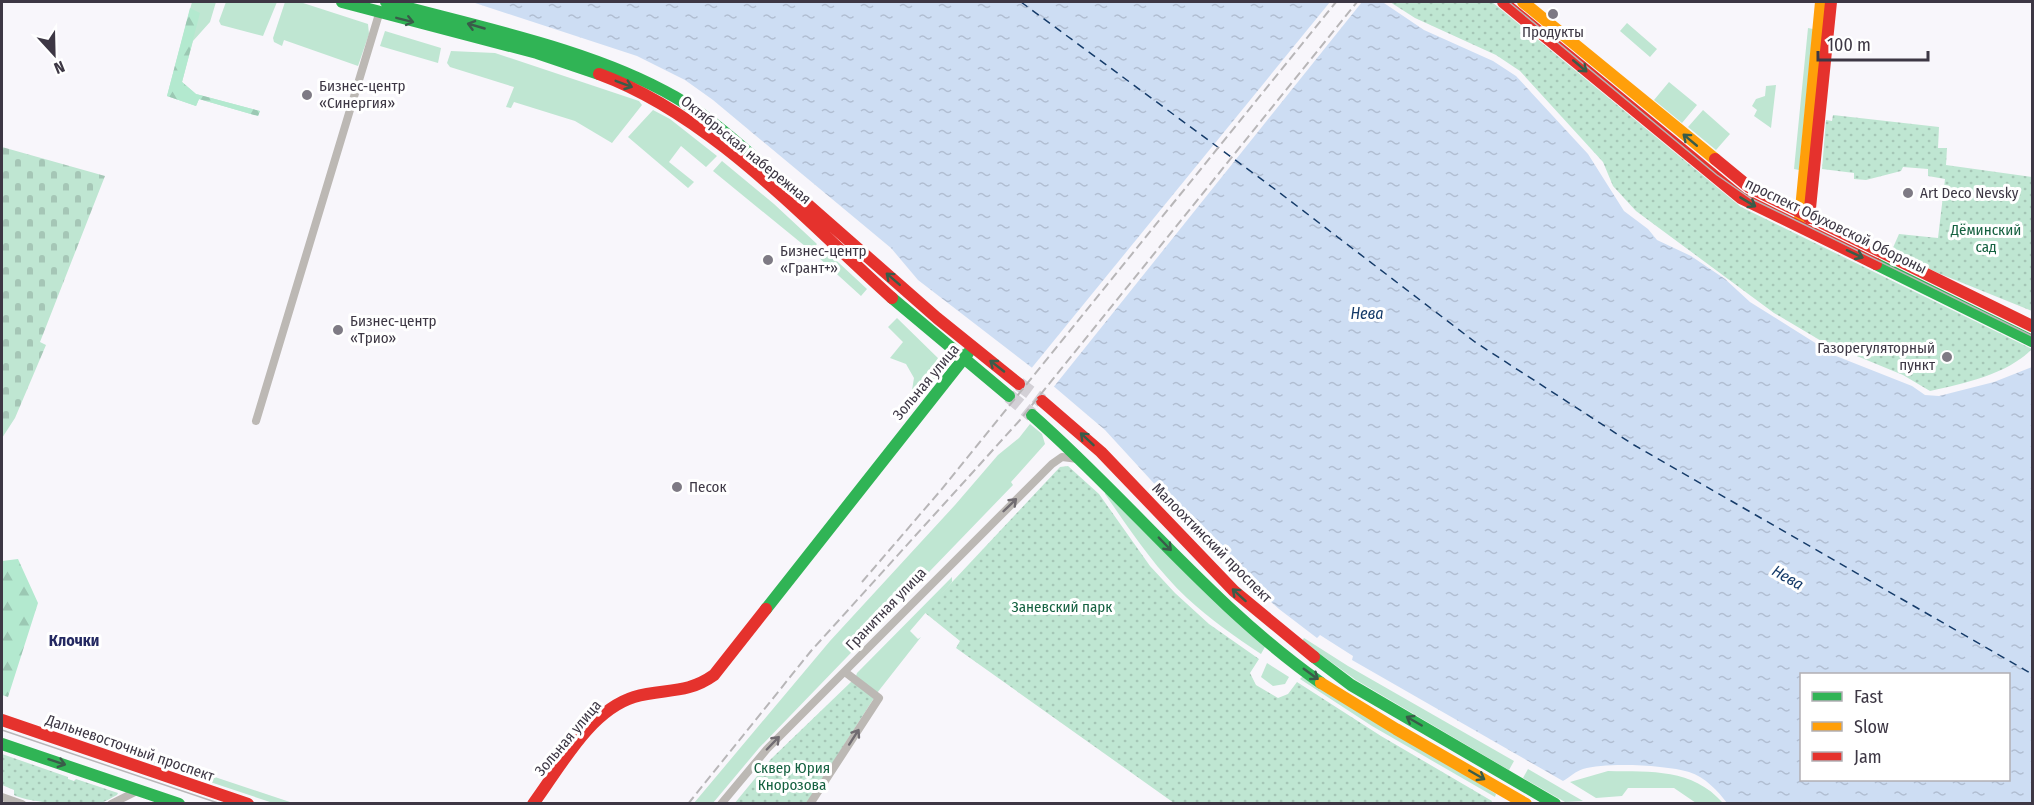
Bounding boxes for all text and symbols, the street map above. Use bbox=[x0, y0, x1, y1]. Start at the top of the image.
marker: Продукты bbox=[1546, 7, 1560, 21]
one-way arrow bbox=[395, 15, 414, 27]
one-way arrow bbox=[467, 20, 486, 31]
place label: Продукты bbox=[1522, 23, 1584, 41]
north arrow bbox=[24, 24, 84, 84]
scale bar bbox=[1818, 24, 1928, 62]
text: 100 m bbox=[1827, 34, 1871, 56]
text: N bbox=[51, 57, 67, 78]
one-way arrow bbox=[1572, 59, 1587, 73]
place label: Бизнес-центр «Синергия» bbox=[319, 77, 406, 112]
one-way arrow bbox=[614, 79, 633, 90]
marker: Бизнес-центр «Синергия» bbox=[300, 88, 314, 102]
street label: Октябрьская набережная bbox=[677, 92, 815, 208]
one-way arrow bbox=[1683, 134, 1699, 147]
street label: проспект Обуховской Обороны bbox=[1742, 174, 1930, 278]
place label: Art Deco Nevsky bbox=[1920, 184, 2019, 202]
marker: Art Deco Nevsky bbox=[1901, 186, 1915, 200]
one-way arrow bbox=[1739, 196, 1756, 208]
park label: Дёминский сад bbox=[1950, 221, 2021, 256]
place label: Бизнес-центр «Грант+» bbox=[780, 242, 867, 277]
one-way arrow bbox=[1846, 248, 1864, 260]
marker: Бизнес-центр «Грант+» bbox=[761, 253, 775, 267]
one-way arrow bbox=[885, 272, 900, 286]
water label: Нева bbox=[1350, 304, 1384, 323]
place label: Бизнес-центр «Трио» bbox=[350, 312, 437, 347]
marker: Бизнес-центр «Трио» bbox=[331, 323, 345, 337]
place label: Газорегуляторный пункт bbox=[1817, 339, 1936, 374]
street label: Зольная улица bbox=[889, 340, 963, 424]
marker: Газорегуляторный пункт bbox=[1940, 350, 1954, 364]
one-way arrow bbox=[989, 359, 1005, 372]
one-way arrow bbox=[1079, 431, 1094, 446]
place label: Песок bbox=[689, 478, 727, 496]
street label: Малоохтинский проспект bbox=[1148, 479, 1276, 607]
marker: Песок bbox=[670, 480, 684, 494]
one-way arrow bbox=[1002, 498, 1017, 512]
one-way arrow bbox=[1158, 537, 1173, 552]
water label: Нева bbox=[1769, 561, 1807, 594]
street label: Гранитная улица bbox=[842, 564, 930, 654]
one-way arrow bbox=[1232, 588, 1247, 602]
park label: Заневский парк bbox=[1012, 598, 1112, 616]
district label: Клочки bbox=[49, 631, 99, 650]
one-way arrow bbox=[1302, 667, 1318, 680]
legend bbox=[1800, 673, 2010, 781]
text: Fast bbox=[1854, 686, 1883, 708]
street label: Зольная улица bbox=[531, 696, 605, 780]
street label: Дальневосточный проспект bbox=[43, 710, 217, 786]
one-way arrow bbox=[1406, 715, 1423, 727]
text: Slow bbox=[1854, 716, 1889, 738]
one-way arrow bbox=[848, 729, 860, 746]
one-way arrow bbox=[765, 736, 780, 751]
text: Jam bbox=[1854, 746, 1882, 768]
one-way arrow bbox=[47, 757, 66, 768]
park label: Сквер Юрия Кнорозова bbox=[754, 759, 830, 794]
one-way arrow bbox=[1468, 769, 1485, 781]

